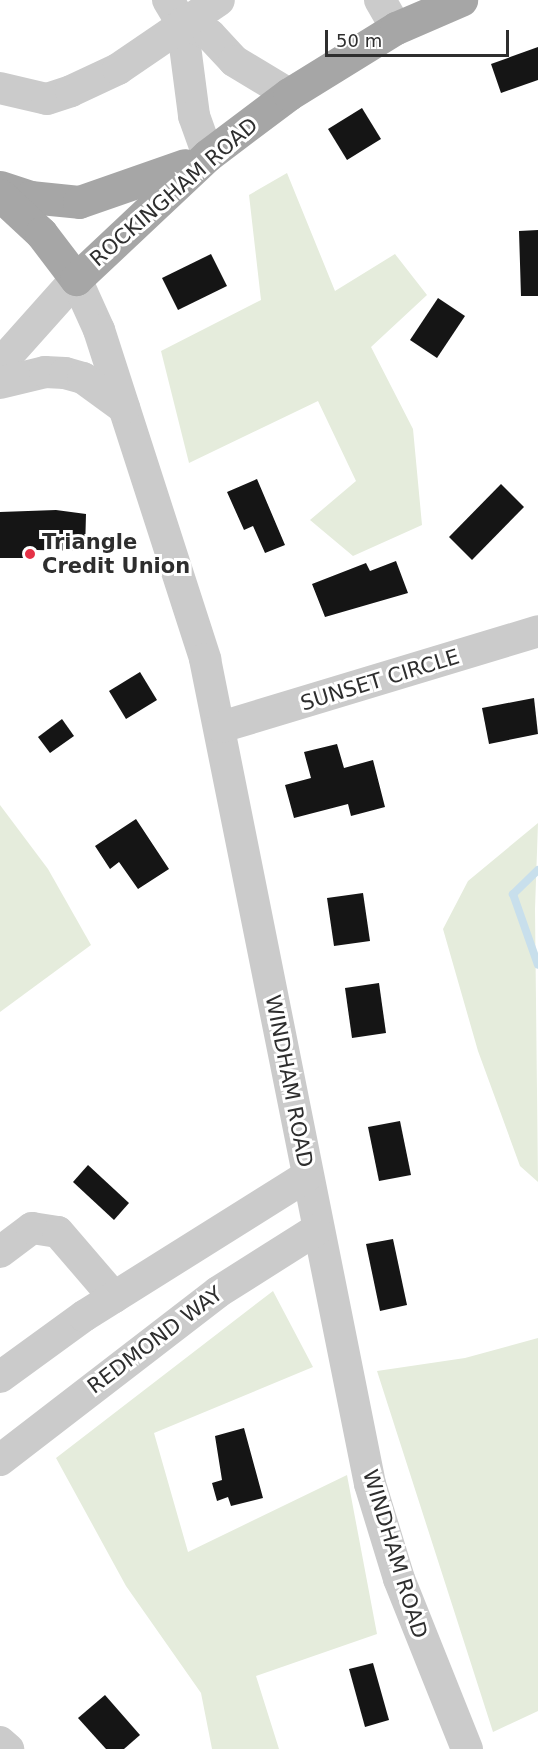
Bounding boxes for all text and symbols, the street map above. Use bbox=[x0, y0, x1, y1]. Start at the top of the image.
scale bar bbox=[328, 18, 512, 56]
text: 50 m bbox=[336, 30, 382, 51]
street label: ROCKINGHAM ROAD bbox=[85, 112, 263, 272]
place label: Triangle Credit Union bbox=[42, 529, 190, 579]
marker: Triangle Credit Union bbox=[23, 547, 37, 561]
street label: SUNSET CIRCLE bbox=[298, 644, 462, 716]
street label: WINDHAM ROAD bbox=[260, 993, 318, 1169]
street label: REDMOND WAY bbox=[83, 1281, 227, 1399]
street label: WINDHAM ROAD bbox=[357, 1467, 433, 1641]

